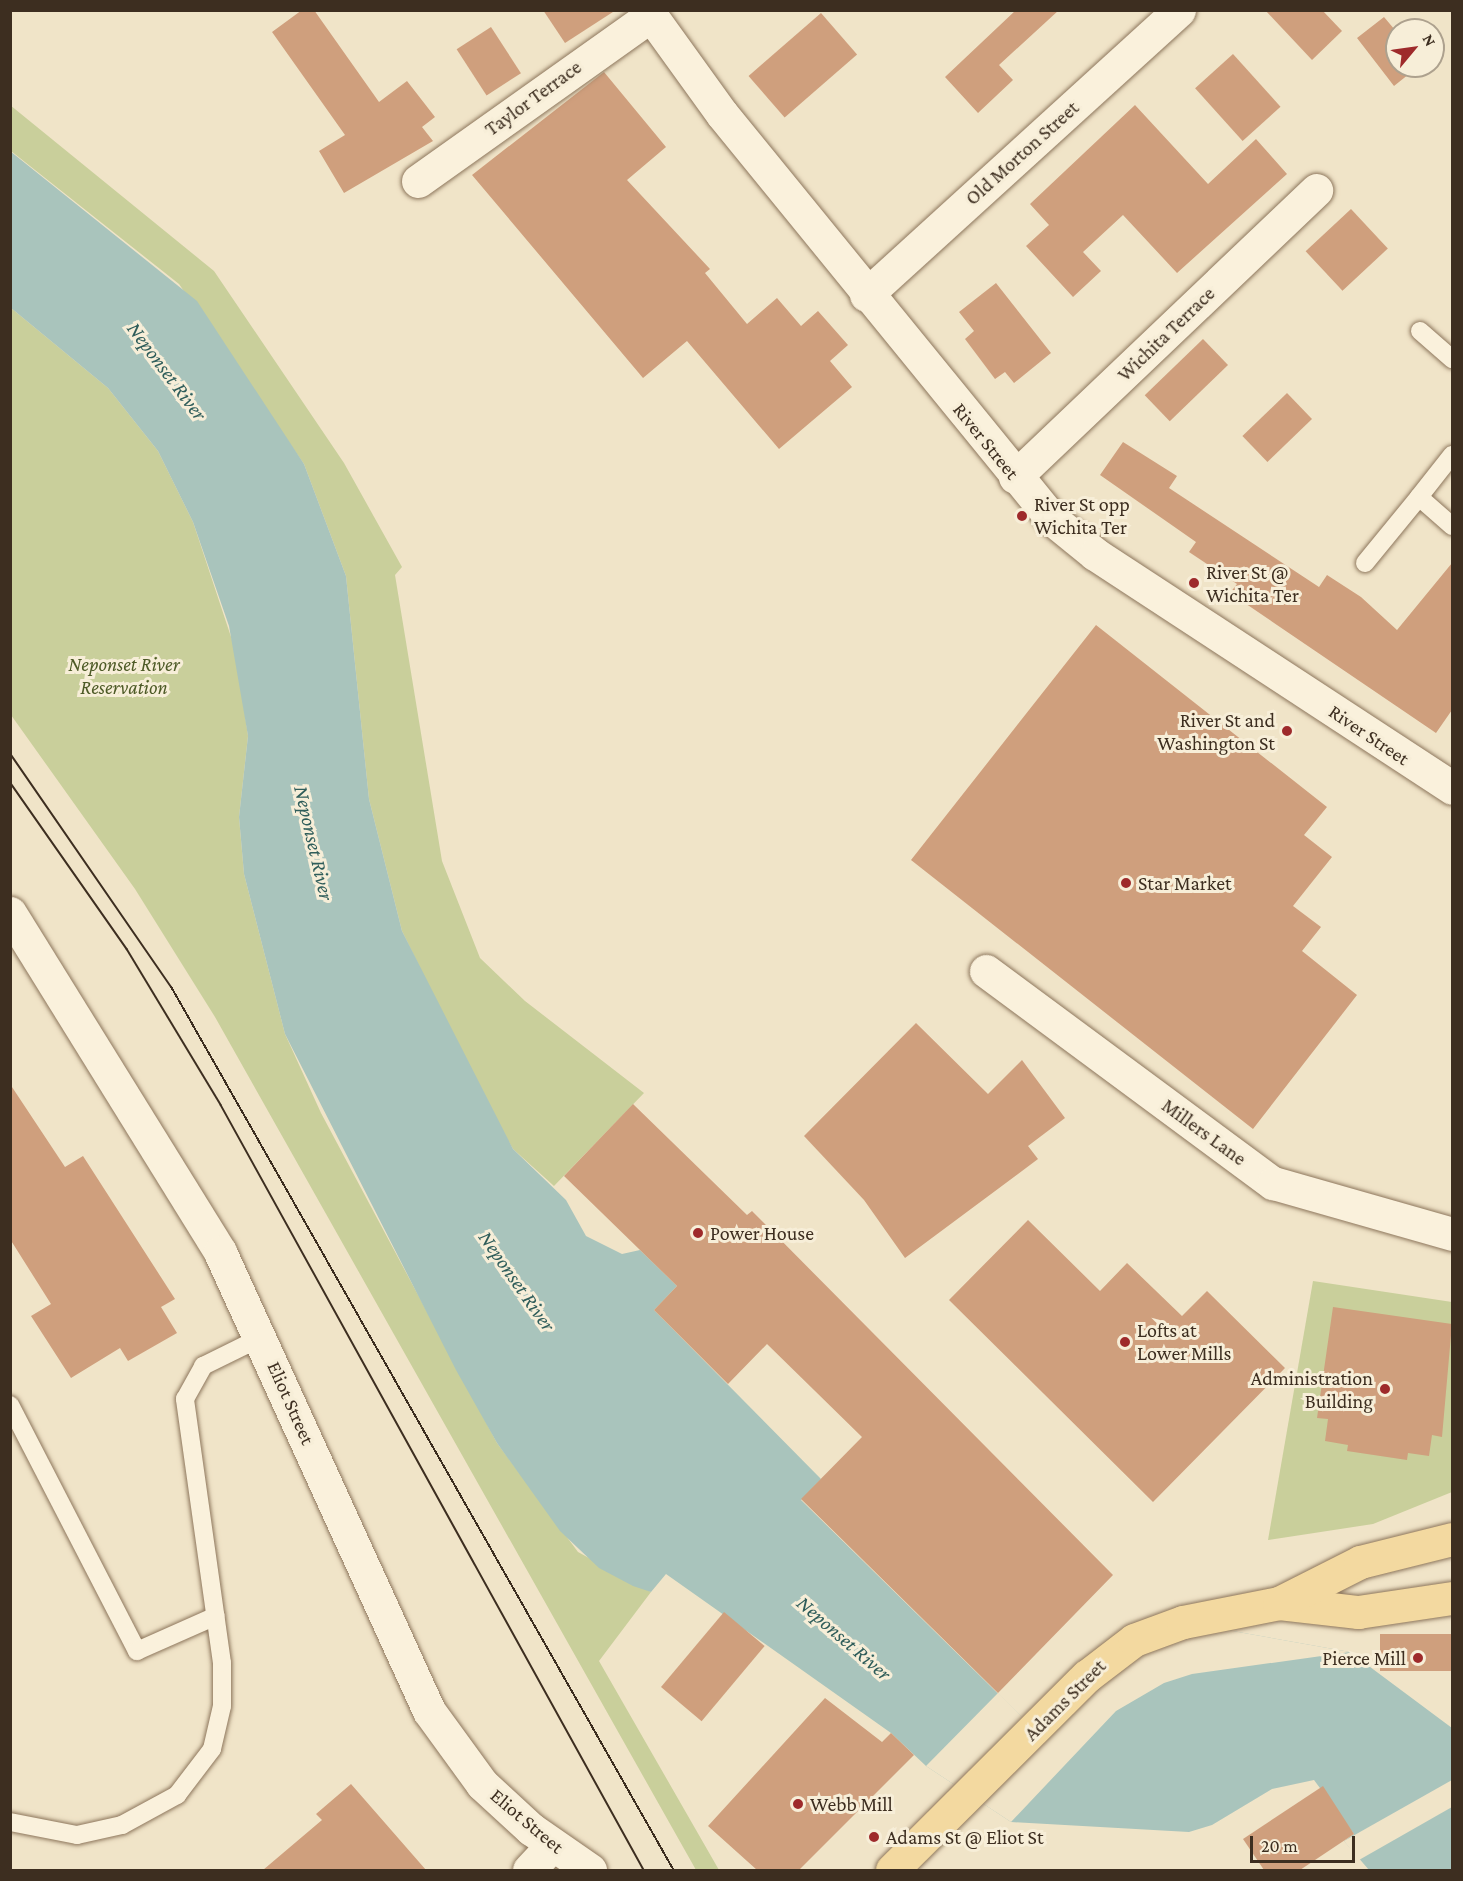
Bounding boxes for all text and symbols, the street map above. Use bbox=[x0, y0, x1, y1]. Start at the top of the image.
north arrow bbox=[1385, 18, 1445, 78]
text: N bbox=[1419, 31, 1440, 49]
street label: Taylor Terrace bbox=[480, 55, 586, 141]
street label: Old Morton Street bbox=[960, 96, 1084, 210]
street label: Wichita Terrace bbox=[1112, 282, 1220, 386]
water label: Neponset River bbox=[122, 317, 212, 425]
street label: River Street bbox=[948, 398, 1024, 484]
place label: River St opp Wichita Ter bbox=[1034, 492, 1130, 539]
marker: River St opp Wichita Ter bbox=[1015, 509, 1029, 523]
place label: River St @ Wichita Ter bbox=[1206, 560, 1299, 607]
marker: River St @ Wichita Ter bbox=[1187, 576, 1201, 590]
park label: Neponset River Reservation bbox=[68, 653, 180, 700]
street label: River Street bbox=[1324, 699, 1414, 771]
place label: River St and Washington St bbox=[1157, 708, 1275, 755]
marker: River St and Washington St bbox=[1280, 724, 1294, 738]
water label: Neponset River bbox=[289, 783, 339, 903]
place label: Star Market bbox=[1138, 871, 1232, 895]
marker: Star Market bbox=[1119, 876, 1133, 890]
street label: Millers Lane bbox=[1157, 1093, 1251, 1171]
place label: Power House bbox=[710, 1221, 814, 1245]
water label: Neponset River bbox=[473, 1226, 561, 1336]
marker: Power House bbox=[691, 1226, 705, 1240]
place label: Lofts at Lower Mills bbox=[1137, 1318, 1231, 1365]
marker: Lofts at Lower Mills bbox=[1118, 1335, 1132, 1349]
street label: Eliot Street bbox=[262, 1358, 320, 1448]
place label: Administration Building bbox=[1251, 1366, 1373, 1413]
marker: Administration Building bbox=[1378, 1382, 1392, 1396]
water label: Neponset River bbox=[792, 1590, 896, 1686]
place label: Pierce Mill bbox=[1322, 1646, 1406, 1670]
marker: Pierce Mill bbox=[1411, 1651, 1425, 1665]
street label: Adams Street bbox=[1019, 1654, 1111, 1746]
street label: Eliot Street bbox=[485, 1783, 569, 1859]
place label: Webb Mill bbox=[810, 1792, 893, 1816]
marker: Webb Mill bbox=[791, 1797, 805, 1811]
scale bar bbox=[1253, 1824, 1358, 1862]
place label: Adams St @ Eliot St bbox=[886, 1825, 1044, 1849]
marker: Adams St @ Eliot St bbox=[867, 1830, 881, 1844]
text: 20 m bbox=[1261, 1836, 1298, 1856]

